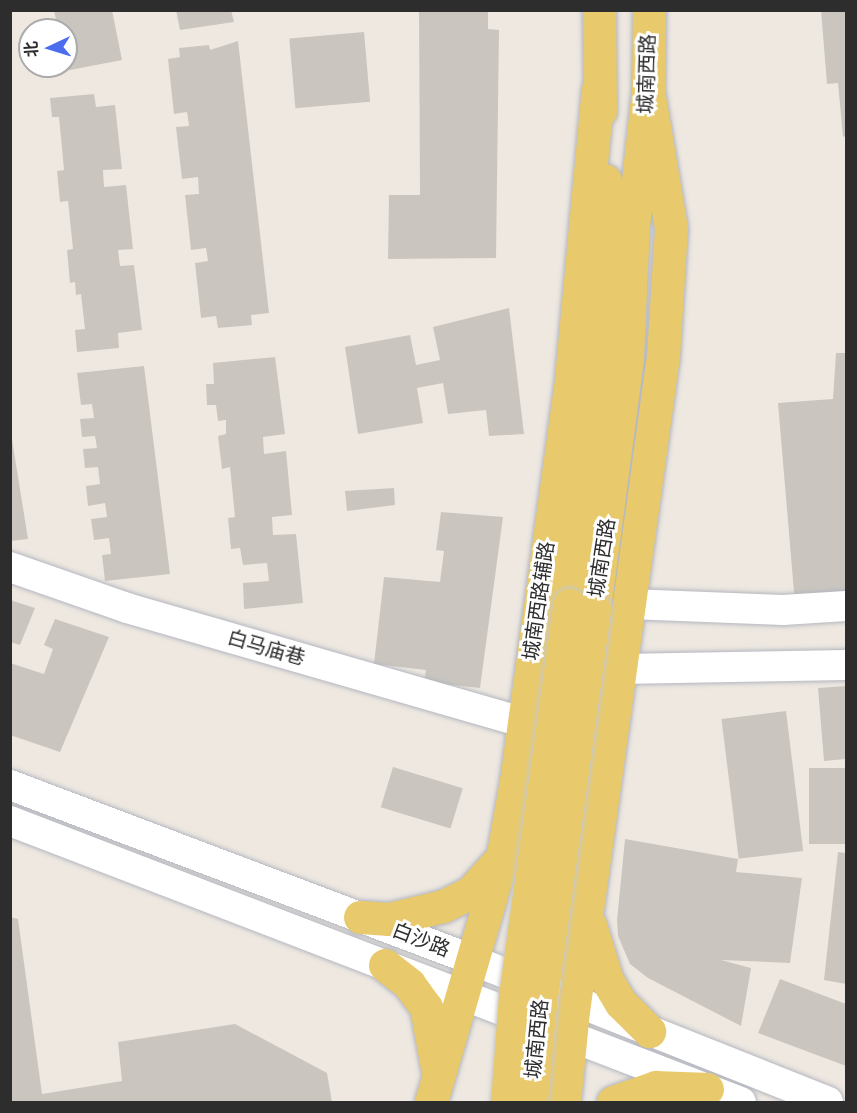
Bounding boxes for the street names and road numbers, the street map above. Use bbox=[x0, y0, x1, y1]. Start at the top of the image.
street label: 城南西路 bbox=[634, 34, 660, 114]
street label: 城南西路 bbox=[584, 517, 620, 599]
street label: 城南西路辅路 bbox=[519, 540, 559, 662]
street label: 白马庙巷 bbox=[224, 625, 308, 671]
street label: 白沙路 bbox=[389, 918, 453, 962]
street label: 城南西路 bbox=[521, 998, 553, 1080]

